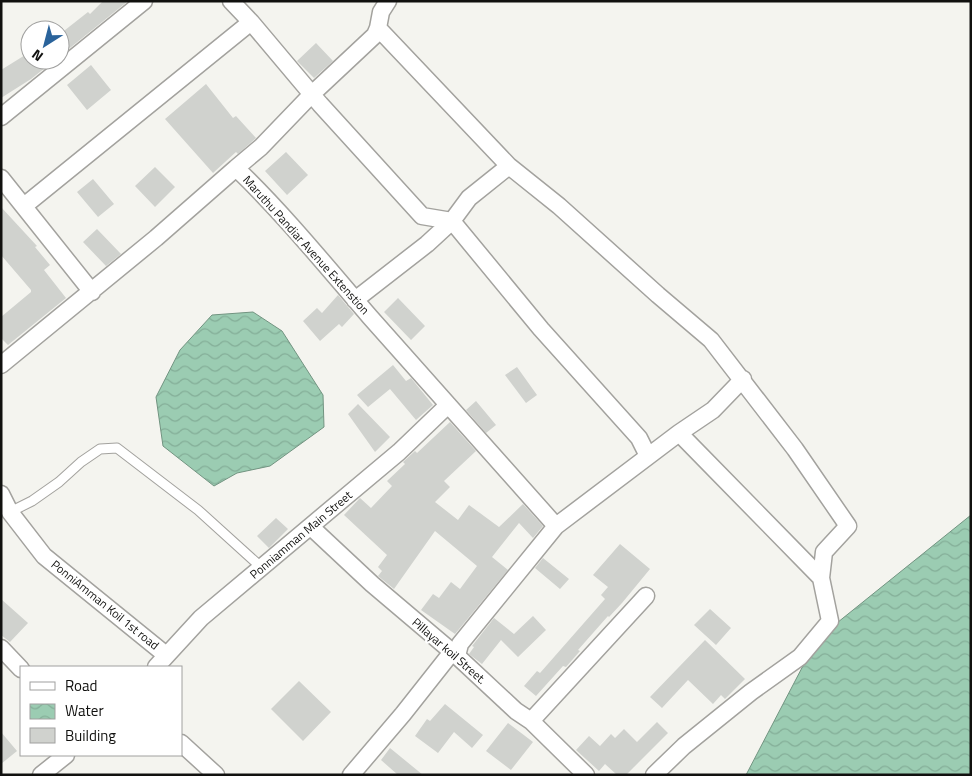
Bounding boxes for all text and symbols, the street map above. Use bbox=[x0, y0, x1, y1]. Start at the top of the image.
north arrow bbox=[20, 20, 70, 70]
text: N bbox=[27, 45, 47, 67]
street label: Maruthu Pandiar Avenue Extenstion bbox=[239, 171, 374, 319]
street label: Ponniamman Main Street bbox=[245, 485, 357, 583]
street label: PonniAmman Koil 1st road bbox=[47, 555, 163, 654]
street label: Pillayar koil Street. bbox=[408, 613, 491, 688]
legend bbox=[20, 666, 182, 756]
text: Road bbox=[65, 674, 97, 697]
text: Water bbox=[65, 699, 104, 722]
text: Building bbox=[65, 724, 116, 747]

